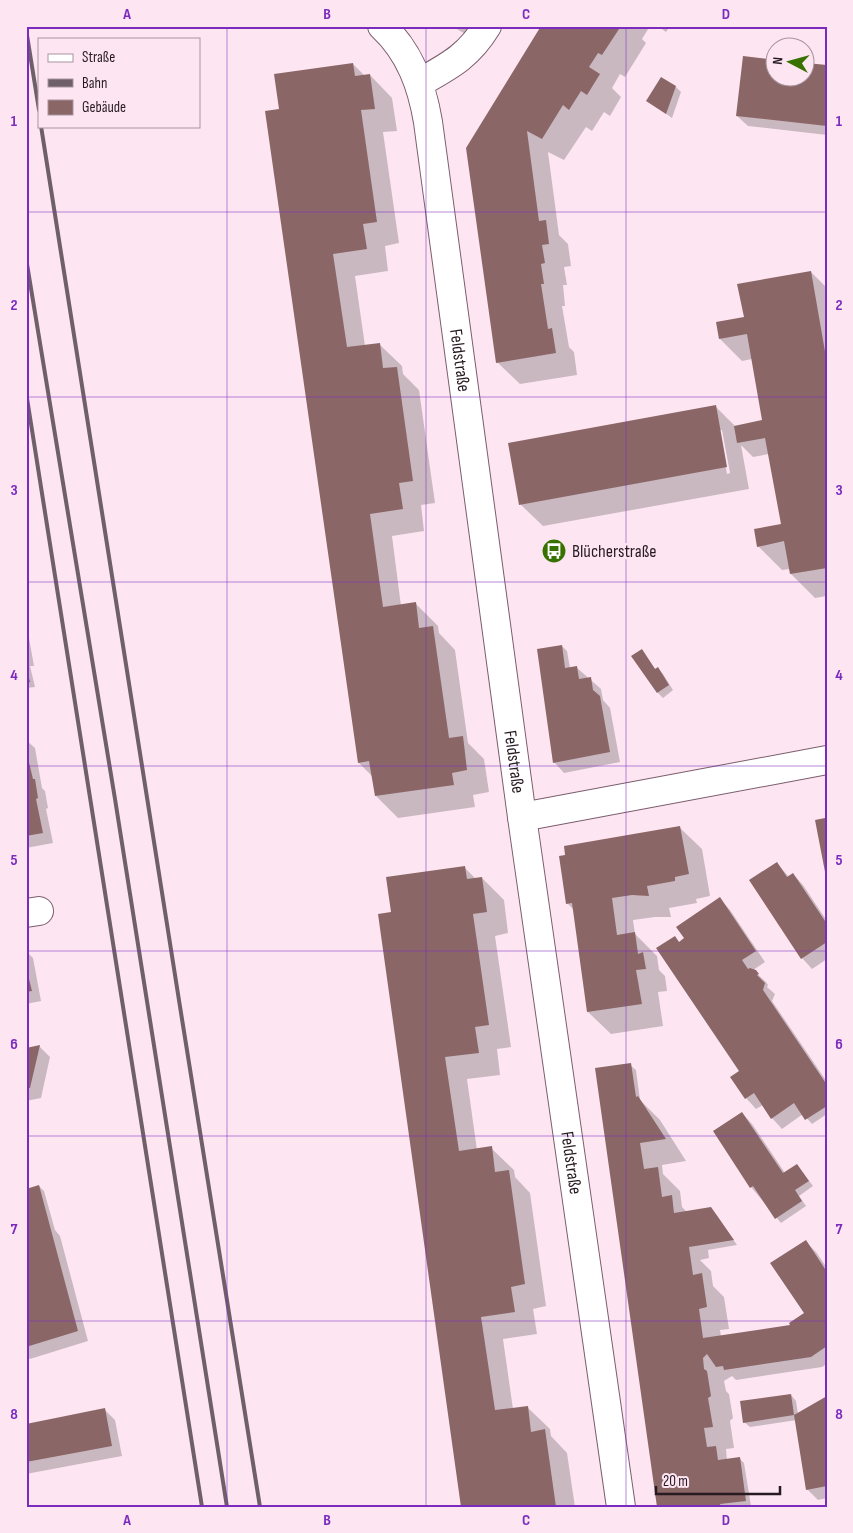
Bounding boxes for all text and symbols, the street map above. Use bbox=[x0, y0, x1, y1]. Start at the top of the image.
text: A bbox=[122, 5, 131, 24]
text: B bbox=[323, 5, 331, 24]
text: C bbox=[522, 5, 530, 24]
text: D bbox=[722, 5, 730, 24]
legend bbox=[38, 38, 200, 128]
north arrow bbox=[766, 38, 816, 88]
text: Straße bbox=[82, 48, 115, 67]
text: N bbox=[769, 56, 786, 65]
text: Bahn bbox=[82, 74, 107, 93]
text: Gebäude bbox=[82, 98, 126, 117]
text: 1 bbox=[11, 112, 18, 131]
text: 1 bbox=[836, 112, 843, 131]
text: 2 bbox=[10, 296, 18, 315]
text: 2 bbox=[835, 296, 843, 315]
street label: Feldstraße bbox=[445, 328, 474, 393]
text: 3 bbox=[10, 481, 18, 500]
text: 3 bbox=[835, 481, 843, 500]
bus stop icon: Blücherstraße bbox=[541, 538, 567, 564]
place label: Blücherstraße bbox=[572, 541, 656, 562]
text: 4 bbox=[10, 666, 18, 685]
text: 4 bbox=[835, 666, 843, 685]
street label: Feldstraße bbox=[499, 729, 529, 795]
text: 5 bbox=[10, 851, 18, 870]
text: 5 bbox=[835, 851, 843, 870]
text: 6 bbox=[10, 1035, 18, 1054]
text: 6 bbox=[835, 1035, 843, 1054]
street label: Feldstraße bbox=[556, 1130, 586, 1196]
text: 7 bbox=[11, 1220, 18, 1239]
text: 7 bbox=[836, 1220, 843, 1239]
text: 8 bbox=[10, 1405, 18, 1424]
text: 8 bbox=[835, 1405, 843, 1424]
scale bar bbox=[656, 1463, 779, 1495]
text: 20 m bbox=[663, 1472, 688, 1491]
text: A bbox=[122, 1511, 131, 1530]
text: B bbox=[323, 1511, 331, 1530]
text: C bbox=[522, 1511, 530, 1530]
text: D bbox=[722, 1511, 730, 1530]

